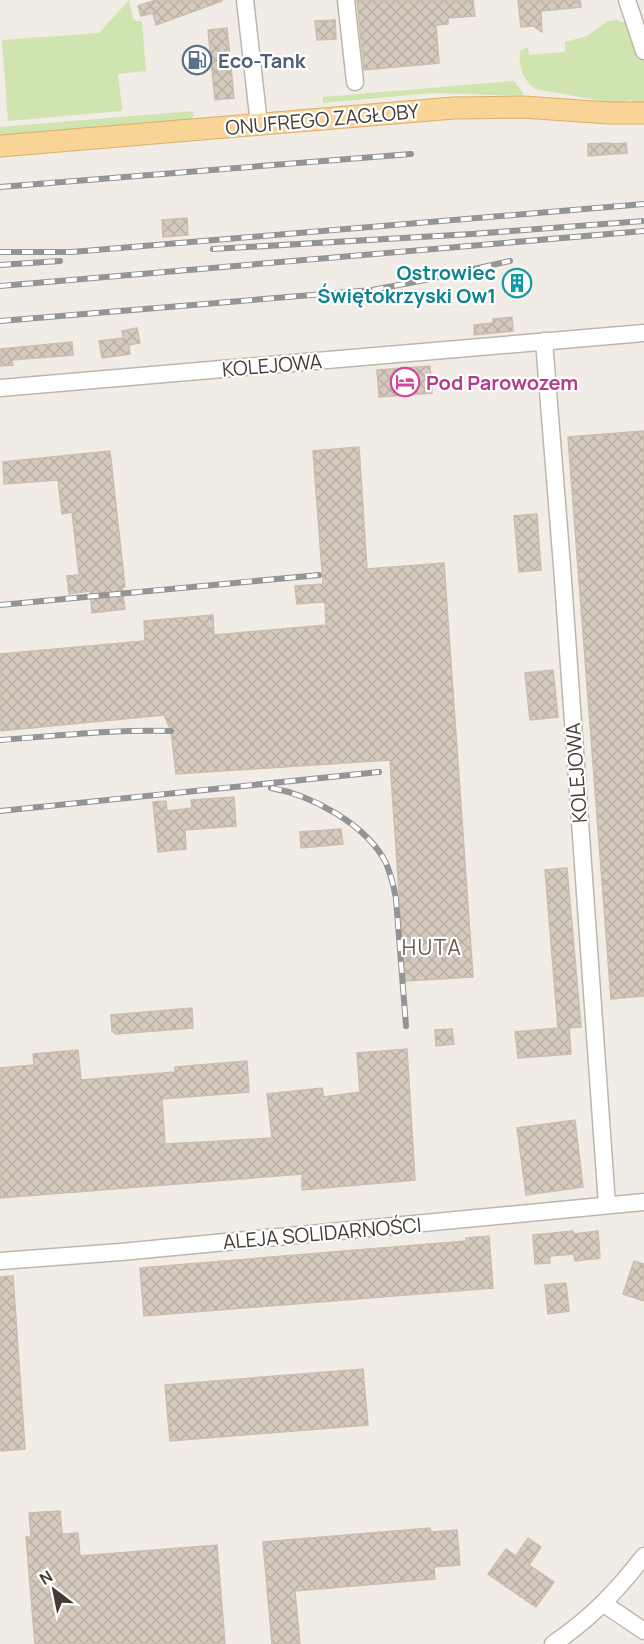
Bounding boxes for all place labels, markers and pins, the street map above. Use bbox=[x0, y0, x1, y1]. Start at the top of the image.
fuel station icon: Eco-Tank bbox=[181, 44, 213, 76]
place label: Eco-Tank bbox=[218, 47, 307, 74]
place label: Ostrowiec Świętokrzyski Ow1 bbox=[317, 259, 496, 309]
building icon: Ostrowiec Świętokrzyski Ow1 bbox=[501, 267, 533, 299]
hotel icon: Pod Parowozem bbox=[389, 366, 421, 398]
place label: Pod Parowozem bbox=[426, 369, 578, 396]

